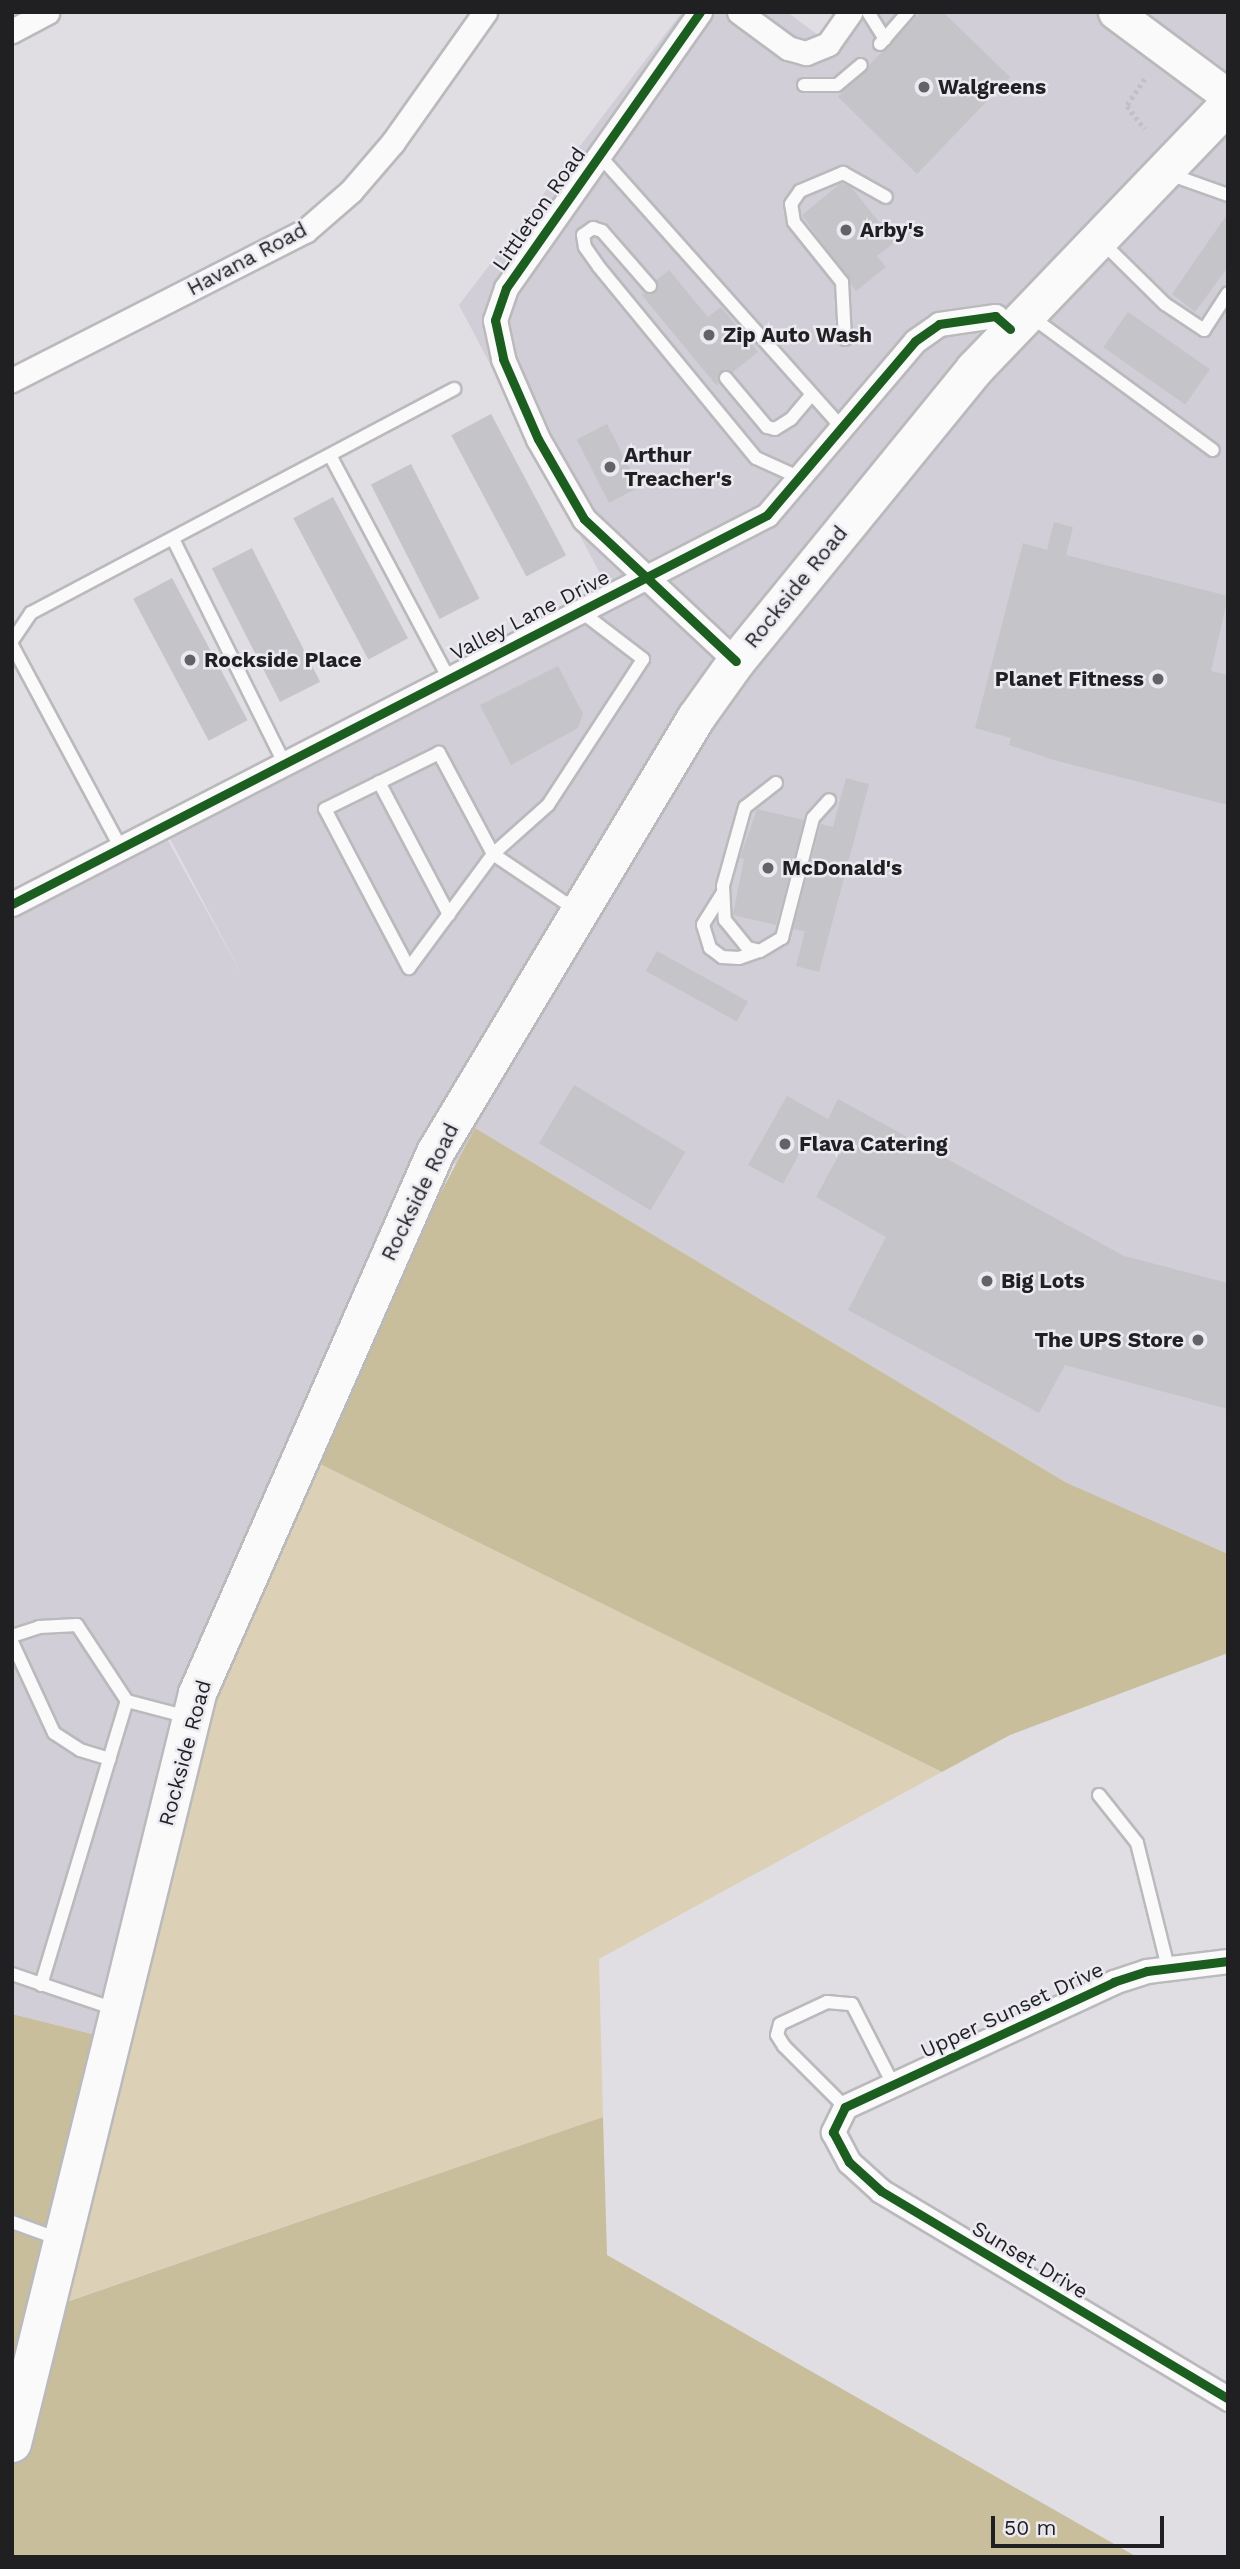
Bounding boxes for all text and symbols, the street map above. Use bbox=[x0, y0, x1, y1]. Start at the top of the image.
place label: Walgreens bbox=[938, 74, 1046, 100]
marker: Walgreens bbox=[916, 79, 932, 95]
street label: Littleton Road bbox=[487, 142, 591, 276]
street label: Havana Road bbox=[183, 217, 311, 301]
place label: Arby's bbox=[860, 217, 924, 243]
marker: Arby's bbox=[838, 222, 854, 238]
place label: Zip Auto Wash bbox=[723, 322, 873, 348]
marker: Zip Auto Wash bbox=[701, 327, 717, 343]
place label: Arthur Treacher's bbox=[624, 442, 732, 492]
marker: Arthur Treacher's bbox=[602, 459, 618, 475]
street label: Rockside Road bbox=[739, 521, 853, 653]
street label: Valley Lane Drive bbox=[446, 564, 614, 666]
place label: Rockside Place bbox=[204, 647, 362, 673]
marker: Rockside Place bbox=[182, 652, 198, 668]
place label: Planet Fitness bbox=[995, 666, 1144, 692]
marker: Planet Fitness bbox=[1150, 671, 1166, 687]
place label: McDonald's bbox=[782, 855, 902, 881]
marker: McDonald's bbox=[760, 860, 776, 876]
street label: Rockside Road bbox=[376, 1119, 464, 1265]
place label: Flava Catering bbox=[799, 1131, 948, 1157]
marker: Flava Catering bbox=[777, 1136, 793, 1152]
place label: Big Lots bbox=[1001, 1268, 1085, 1294]
marker: Big Lots bbox=[979, 1273, 995, 1289]
place label: The UPS Store bbox=[1034, 1327, 1184, 1353]
marker: The UPS Store bbox=[1190, 1332, 1206, 1348]
street label: Rockside Road bbox=[153, 1677, 217, 1829]
street label: Upper Sunset Drive bbox=[916, 1956, 1108, 2064]
street label: Sunset Drive bbox=[968, 2216, 1092, 2304]
scale bar bbox=[995, 2502, 1168, 2546]
text: 50 m bbox=[1004, 2515, 1056, 2540]

